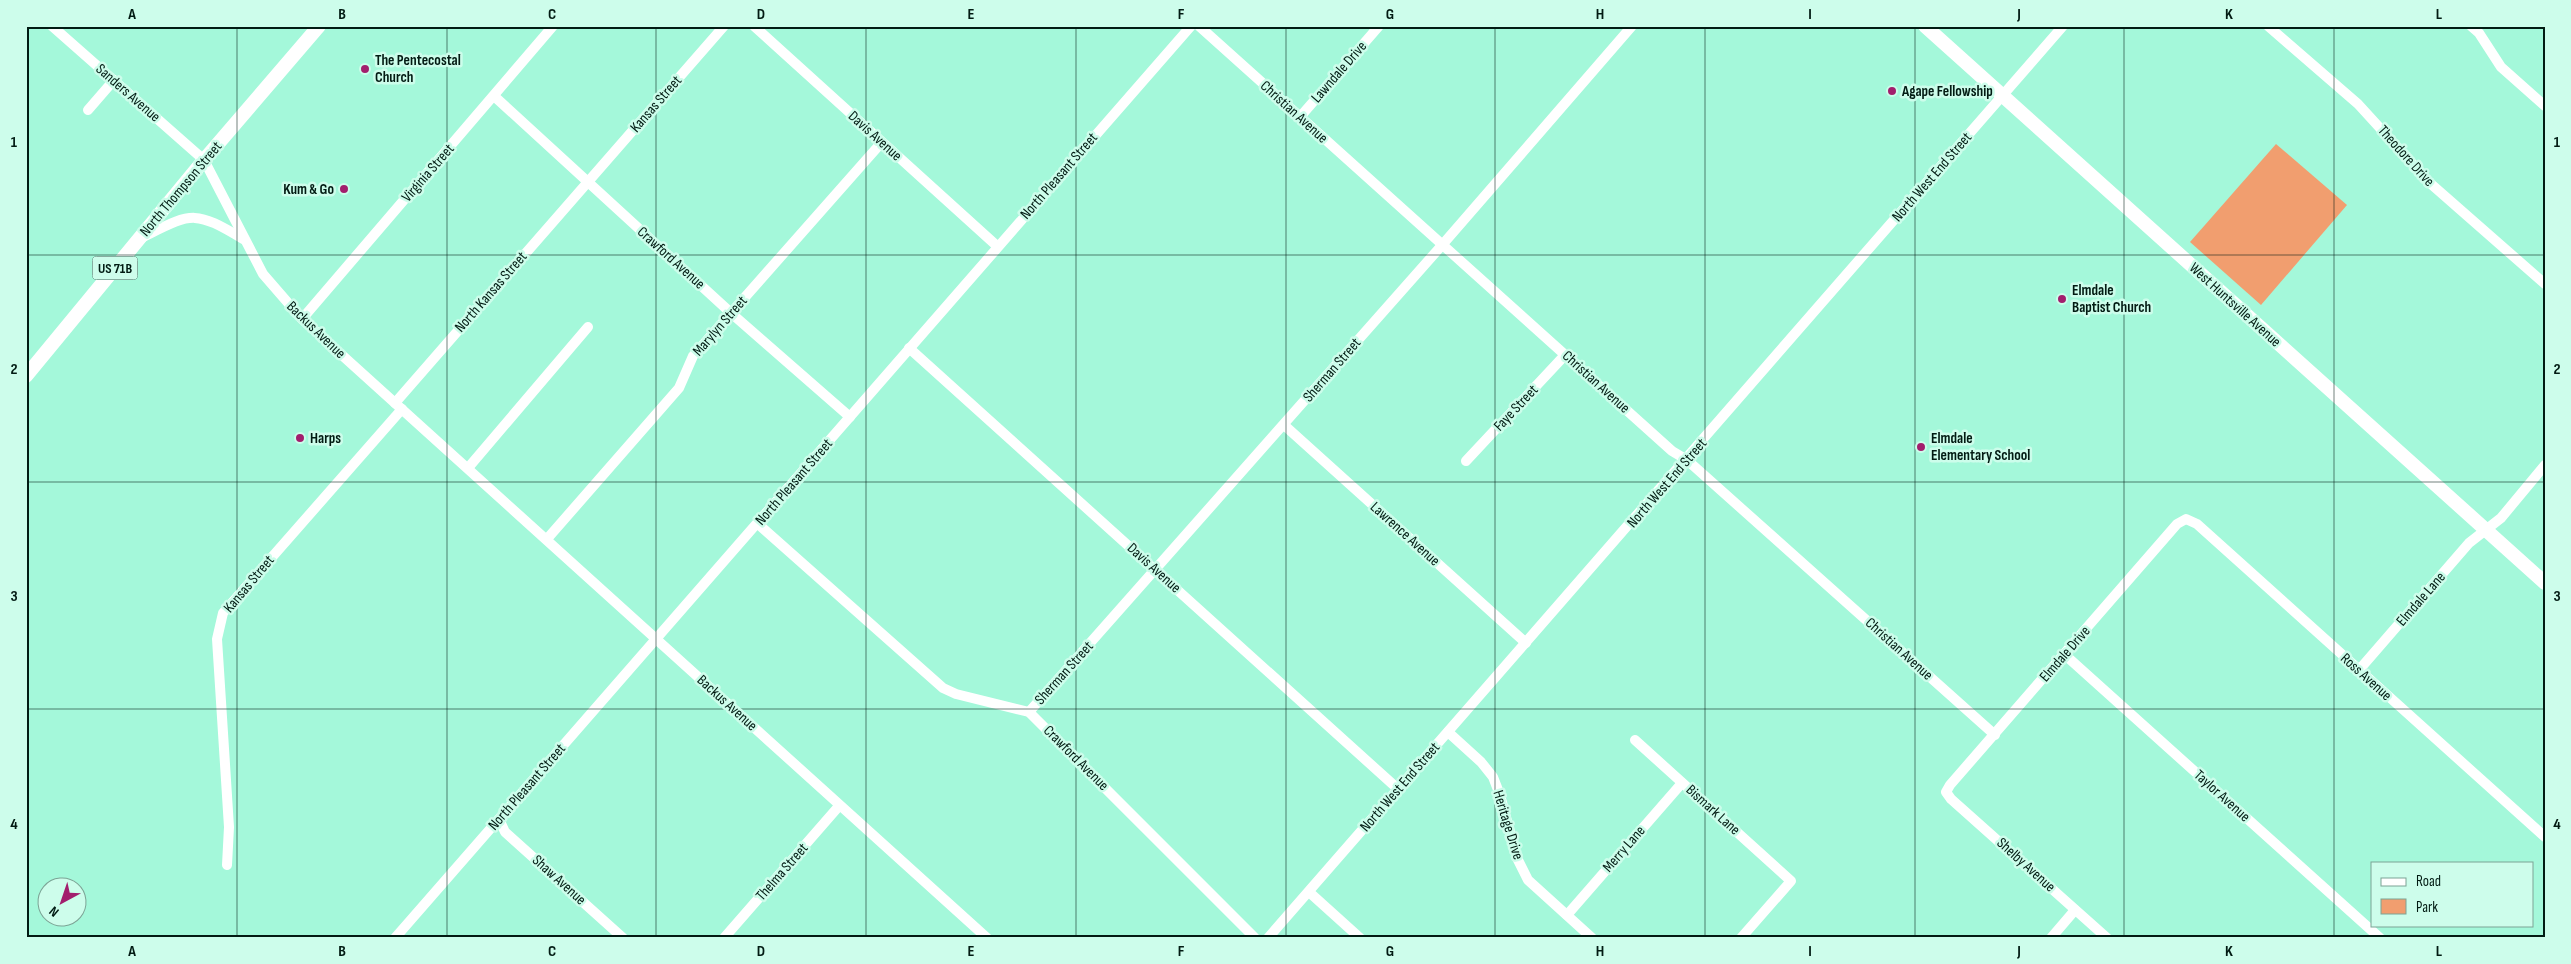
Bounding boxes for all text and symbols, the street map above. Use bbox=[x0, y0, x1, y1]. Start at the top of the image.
text: A bbox=[127, 5, 136, 24]
text: B bbox=[338, 5, 346, 24]
text: C bbox=[548, 5, 556, 24]
text: D bbox=[757, 5, 765, 24]
text: E bbox=[968, 5, 975, 24]
text: F bbox=[1178, 5, 1185, 24]
text: G bbox=[1386, 5, 1394, 24]
text: H bbox=[1596, 5, 1604, 24]
text: I bbox=[1808, 5, 1812, 24]
text: J bbox=[2016, 5, 2021, 24]
text: K bbox=[2225, 5, 2233, 24]
text: L bbox=[2436, 5, 2443, 24]
street label: Lawndale Drive bbox=[1307, 37, 1371, 107]
place label: The Pentecostal Church bbox=[375, 51, 461, 87]
street label: Sanders Avenue bbox=[92, 60, 164, 126]
marker: The Pentecostal Church bbox=[359, 63, 371, 75]
street label: Kansas Street bbox=[626, 71, 686, 136]
street label: Christian Avenue bbox=[1256, 77, 1332, 147]
place label: Agape Fellowship bbox=[1901, 82, 1993, 101]
marker: Agape Fellowship bbox=[1886, 85, 1898, 97]
street label: Davis Avenue bbox=[844, 107, 906, 165]
street label: Theodore Drive bbox=[2374, 121, 2438, 191]
street label: North Pleasant Street bbox=[1016, 128, 1102, 223]
street label: North West End Street bbox=[1888, 128, 1976, 226]
text: 1 bbox=[11, 133, 18, 152]
text: 1 bbox=[2554, 133, 2561, 152]
street label: North Thompson Street bbox=[136, 137, 227, 240]
street label: Virginia Street bbox=[397, 140, 459, 206]
place label: Kum & Go bbox=[283, 180, 334, 199]
marker: Kum & Go bbox=[338, 183, 350, 195]
street label: Crawford Avenue bbox=[633, 222, 709, 294]
street label: North Kansas Street bbox=[451, 247, 532, 336]
road number: US 71B bbox=[92, 256, 138, 280]
street label: West Huntsville Avenue bbox=[2185, 259, 2285, 351]
place label: Elmdale Baptist Church bbox=[2072, 281, 2151, 317]
street label: Marylyn Street bbox=[689, 292, 752, 360]
marker: Elmdale Baptist Church bbox=[2056, 293, 2068, 305]
street label: Backus Avenue bbox=[282, 297, 350, 363]
street label: Sherman Street bbox=[1299, 334, 1365, 406]
street label: Christian Avenue bbox=[1558, 347, 1634, 417]
text: 2 bbox=[10, 360, 18, 379]
text: 2 bbox=[2553, 360, 2561, 379]
street label: Faye Street bbox=[1490, 380, 1543, 435]
place label: Harps bbox=[310, 429, 341, 448]
place label: Elmdale Elementary School bbox=[1931, 429, 2030, 465]
marker: Harps bbox=[294, 432, 306, 444]
street label: North Pleasant Street bbox=[751, 434, 837, 529]
street label: North West End Street bbox=[1623, 434, 1711, 532]
marker: Elmdale Elementary School bbox=[1915, 441, 1927, 453]
street label: Lawrence Avenue bbox=[1366, 498, 1444, 570]
street label: Davis Avenue bbox=[1123, 539, 1185, 597]
street label: Kansas Street bbox=[219, 551, 279, 617]
street label: Elmdale Lane bbox=[2392, 568, 2450, 630]
text: 3 bbox=[10, 587, 18, 606]
text: 3 bbox=[2553, 587, 2561, 606]
street label: Christian Avenue bbox=[1861, 614, 1937, 684]
street label: Elmdale Drive bbox=[2036, 622, 2094, 686]
street label: Sherman Street bbox=[1030, 637, 1098, 709]
street label: Ross Avenue bbox=[2336, 649, 2396, 705]
street label: Backus Avenue bbox=[693, 671, 761, 735]
street label: Crawford Avenue bbox=[1039, 721, 1113, 795]
street label: North West End Street bbox=[1356, 738, 1444, 836]
street label: North Pleasant Street bbox=[484, 739, 570, 834]
street label: Taylor Avenue bbox=[2190, 766, 2254, 826]
street label: Bismark Lane bbox=[1682, 781, 1744, 839]
street label: Heritage Drive bbox=[1488, 788, 1528, 862]
text: 4 bbox=[10, 815, 18, 834]
text: 4 bbox=[2553, 815, 2561, 834]
street label: Merry Lane bbox=[1599, 822, 1649, 876]
street label: Shelby Avenue bbox=[1993, 834, 2059, 896]
street label: Thelma Street bbox=[752, 839, 813, 905]
street label: Shaw Avenue bbox=[528, 851, 590, 909]
legend bbox=[2371, 862, 2534, 926]
text: Road bbox=[2416, 872, 2441, 891]
north arrow bbox=[38, 876, 88, 926]
text: Park bbox=[2416, 898, 2438, 917]
text: N bbox=[46, 903, 62, 920]
text: A bbox=[127, 942, 136, 961]
text: B bbox=[338, 942, 346, 961]
text: C bbox=[548, 942, 556, 961]
text: D bbox=[757, 942, 765, 961]
text: E bbox=[968, 942, 975, 961]
text: F bbox=[1178, 942, 1185, 961]
text: G bbox=[1386, 942, 1394, 961]
text: H bbox=[1596, 942, 1604, 961]
text: I bbox=[1808, 942, 1812, 961]
text: J bbox=[2016, 942, 2021, 961]
text: K bbox=[2225, 942, 2233, 961]
text: L bbox=[2436, 942, 2443, 961]

